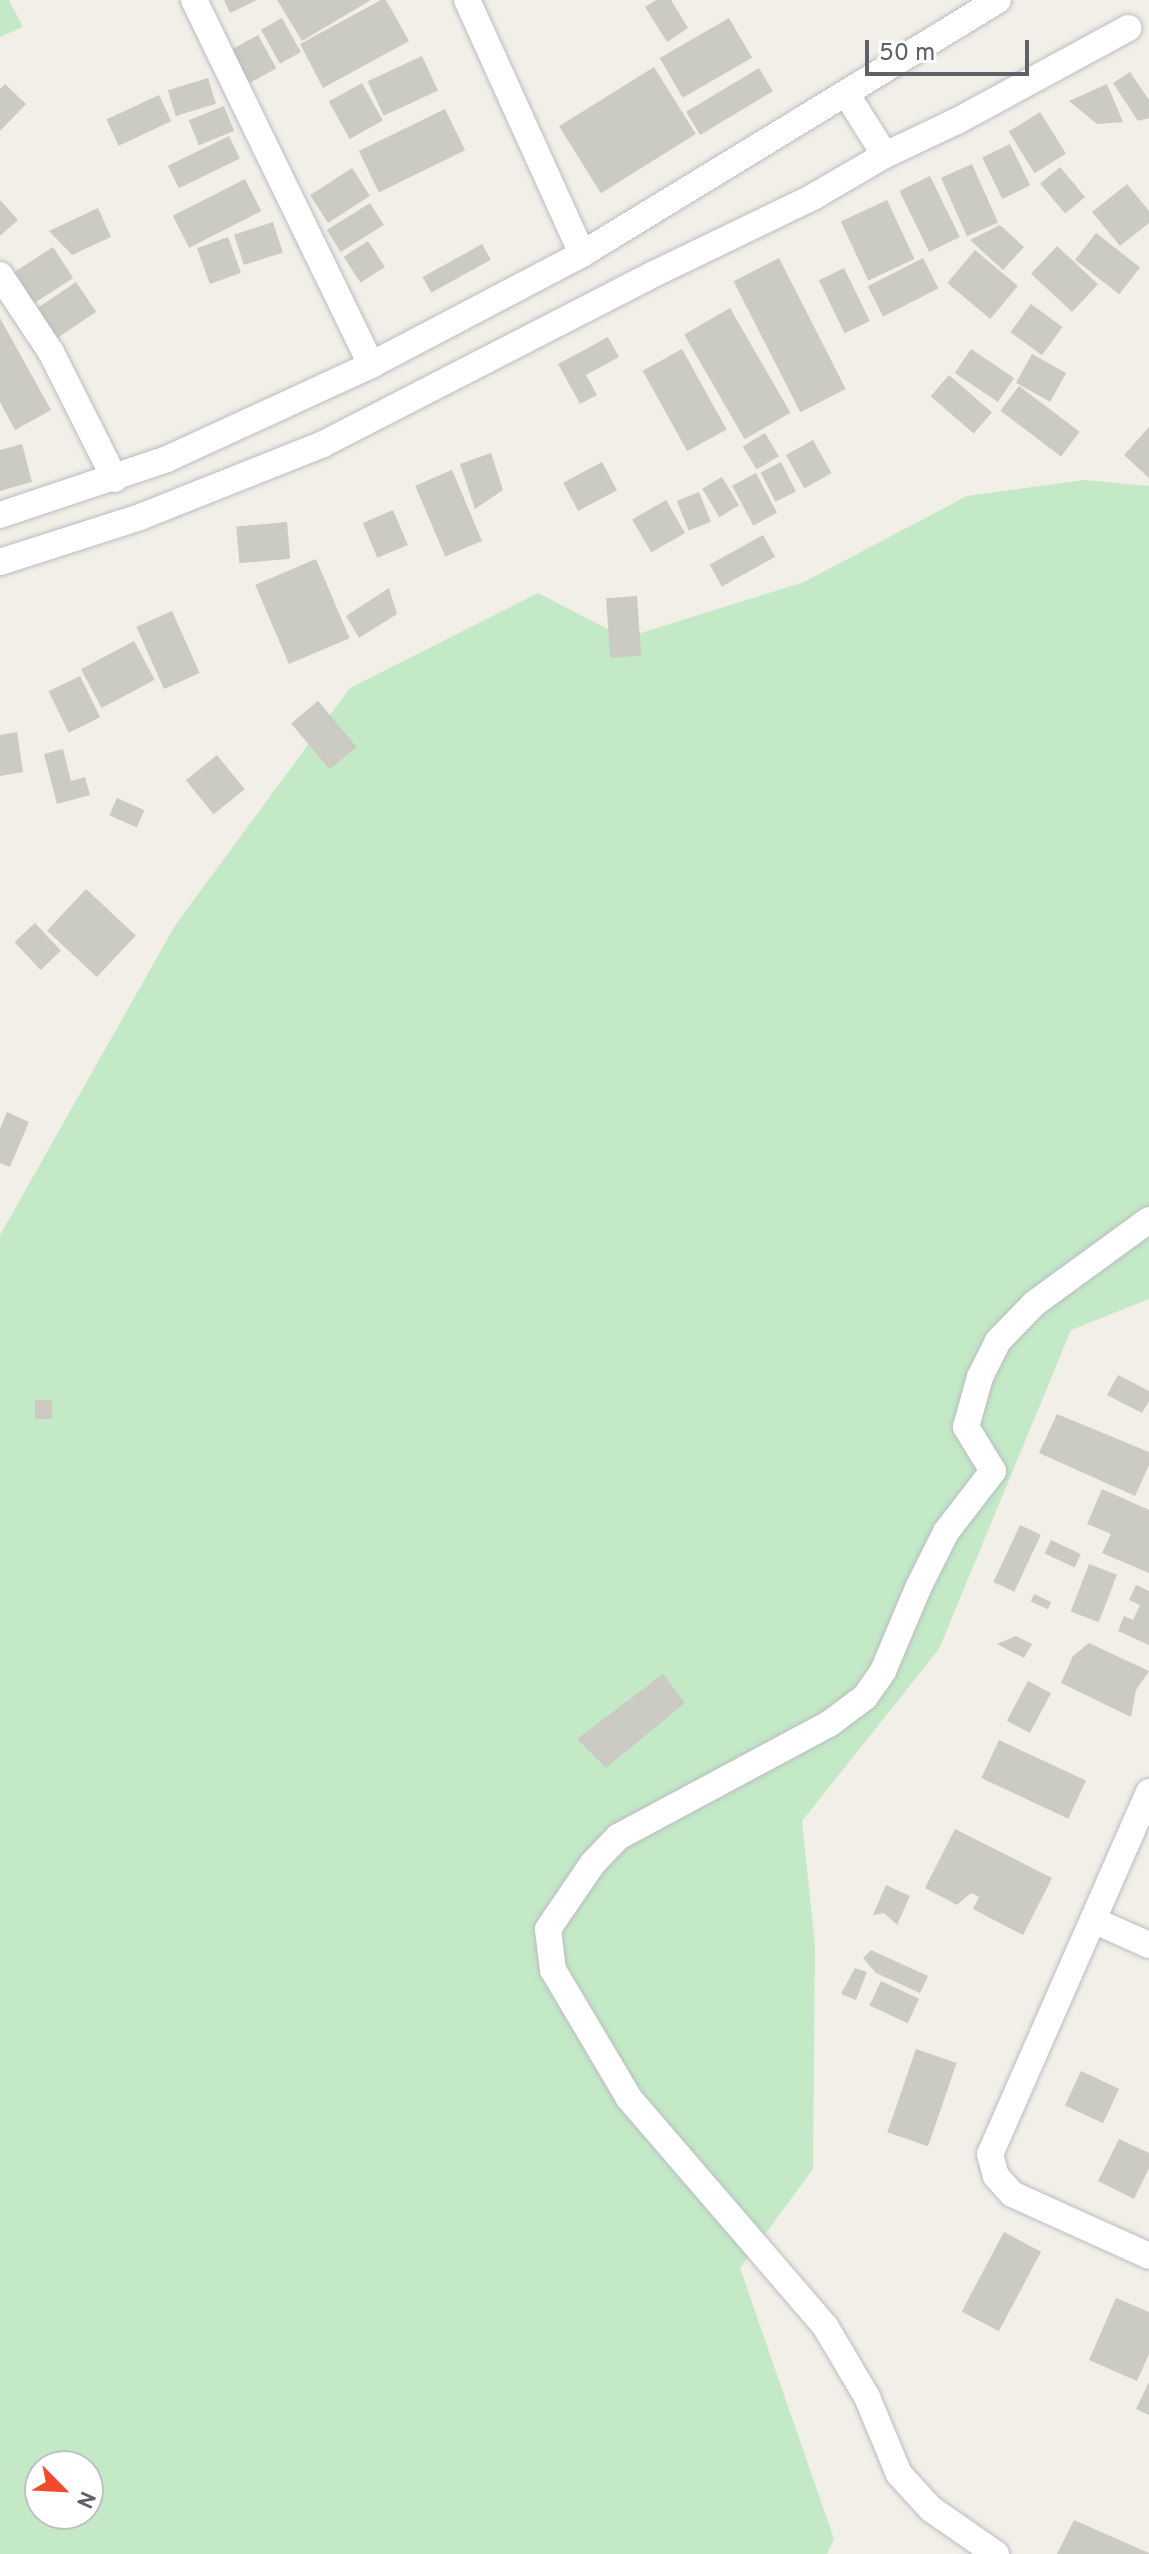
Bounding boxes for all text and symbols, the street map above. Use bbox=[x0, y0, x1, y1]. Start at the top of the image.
scale bar bbox=[869, 24, 1033, 74]
text: 50 m bbox=[879, 39, 935, 69]
north arrow bbox=[24, 2450, 104, 2530]
text: N bbox=[69, 2486, 100, 2512]

